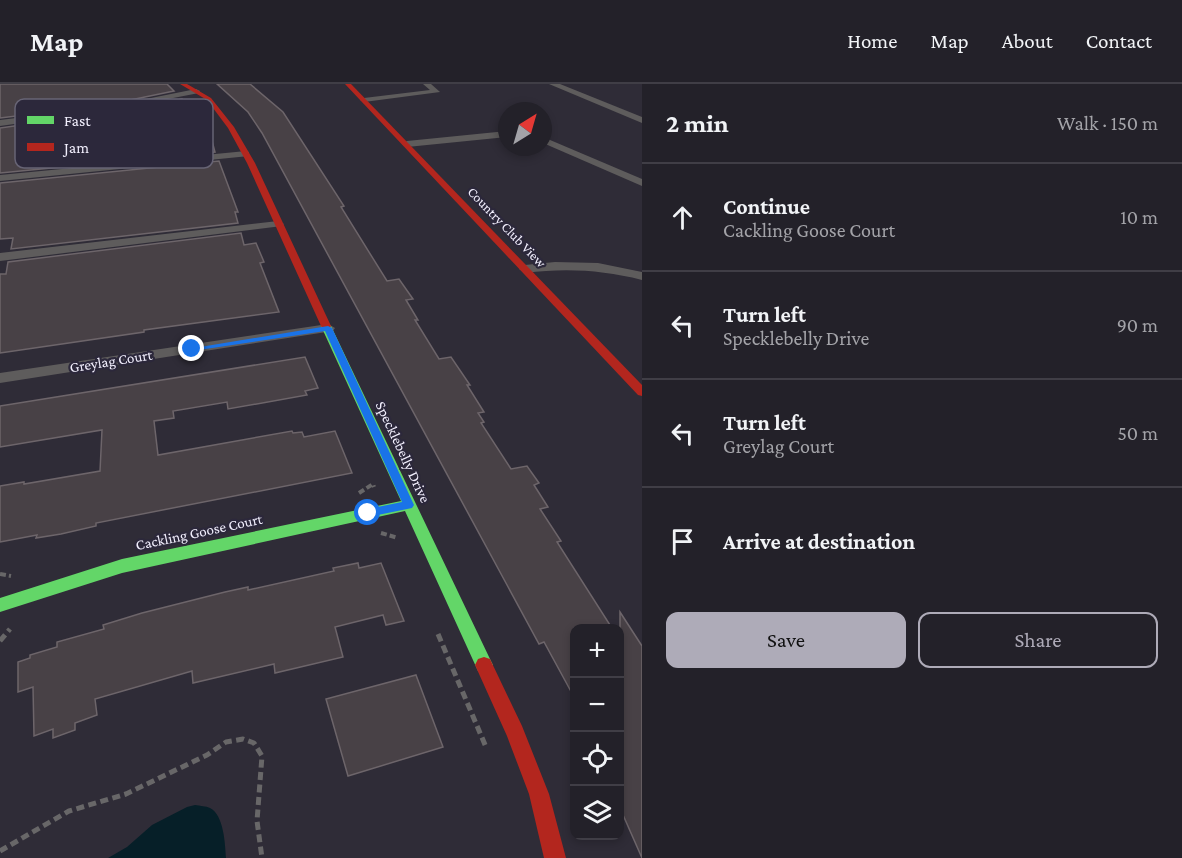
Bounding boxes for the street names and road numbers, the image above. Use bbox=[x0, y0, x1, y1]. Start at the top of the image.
street label: Country Club View bbox=[464, 183, 550, 271]
street label: Greylag Court bbox=[69, 346, 155, 376]
street label: Specklebelly Drive bbox=[372, 399, 434, 506]
street label: Cackling Goose Court bbox=[134, 511, 265, 554]

